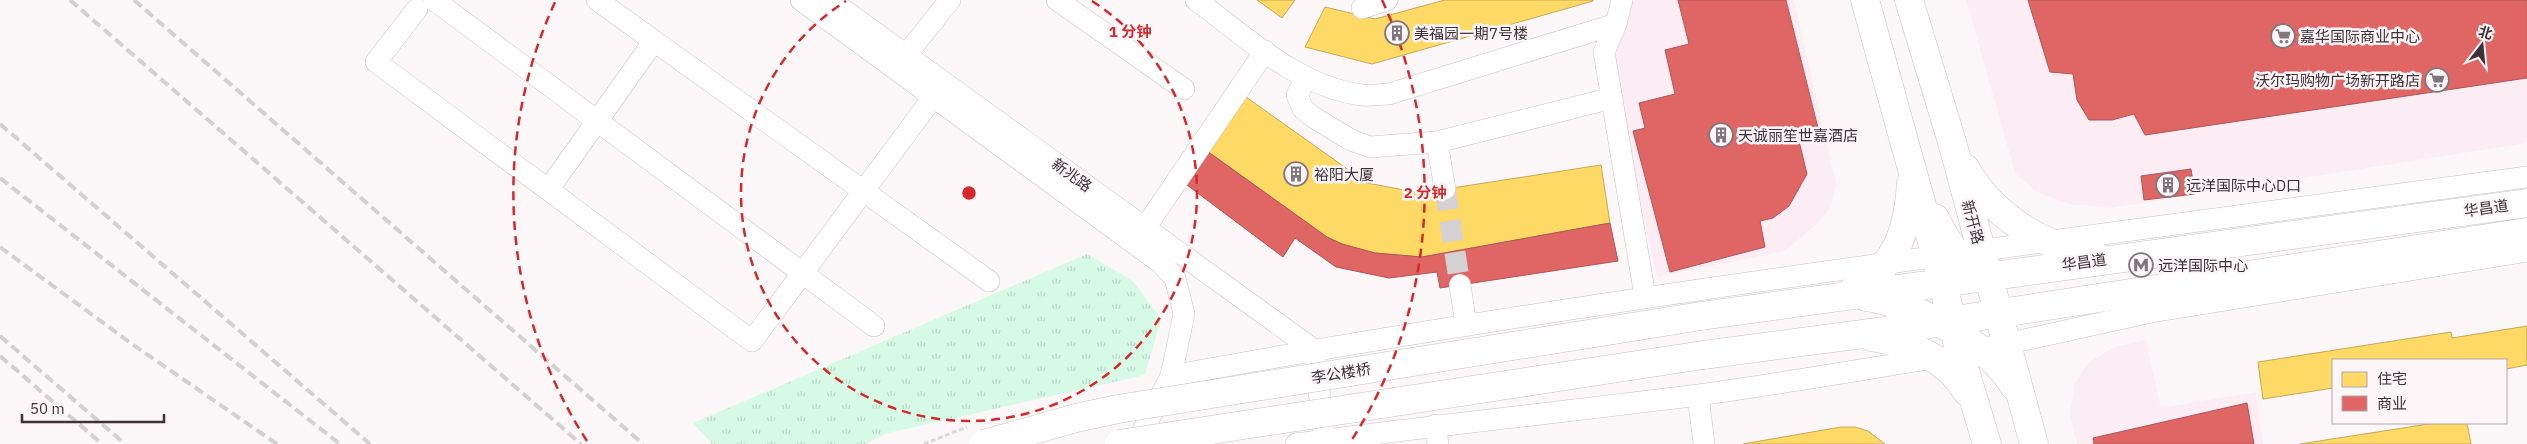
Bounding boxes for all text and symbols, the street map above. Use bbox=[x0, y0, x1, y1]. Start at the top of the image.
building icon: 美福园一期7号楼 bbox=[1384, 20, 1410, 46]
north arrow bbox=[2457, 20, 2507, 70]
text: 1 分钟 bbox=[1109, 22, 1151, 41]
text: 北 bbox=[2476, 22, 2495, 43]
supermarket icon: 嘉华国际商业中心 bbox=[2270, 23, 2296, 49]
place label: 美福园一期7号楼 bbox=[1414, 24, 1528, 43]
place label: 嘉华国际商业中心 bbox=[2300, 27, 2420, 46]
supermarket icon: 沃尔玛购物广场新开路店 bbox=[2424, 67, 2450, 93]
place label: 沃尔玛购物广场新开路店 bbox=[2255, 71, 2420, 90]
building icon: 天诚丽笙世嘉酒店 bbox=[1708, 122, 1734, 148]
place label: 天诚丽笙世嘉酒店 bbox=[1738, 126, 1858, 145]
street label: 新兆路 bbox=[1048, 154, 1096, 196]
building icon: 裕阳大厦 bbox=[1283, 161, 1309, 187]
place label: 裕阳大厦 bbox=[1314, 165, 1374, 184]
building icon: 远洋国际中心D口 bbox=[2155, 172, 2181, 198]
place label: 远洋国际中心D口 bbox=[2186, 176, 2301, 195]
text: 2 分钟 bbox=[1404, 183, 1446, 202]
centre of rings bbox=[960, 184, 978, 202]
street label: 华昌道 bbox=[2462, 195, 2510, 221]
street label: 新开路 bbox=[1958, 198, 1988, 246]
street label: 华昌道 bbox=[2060, 249, 2108, 275]
metro station icon: 远洋国际中心 bbox=[2128, 252, 2154, 278]
place label: 远洋国际中心 bbox=[2158, 256, 2248, 275]
street label: 李公楼桥 bbox=[1310, 359, 1372, 387]
legend bbox=[2332, 359, 2507, 424]
text: 住宅 bbox=[2377, 369, 2407, 388]
scale bar bbox=[22, 392, 165, 424]
text: 商业 bbox=[2377, 394, 2407, 413]
text: 50 m bbox=[30, 399, 65, 418]

